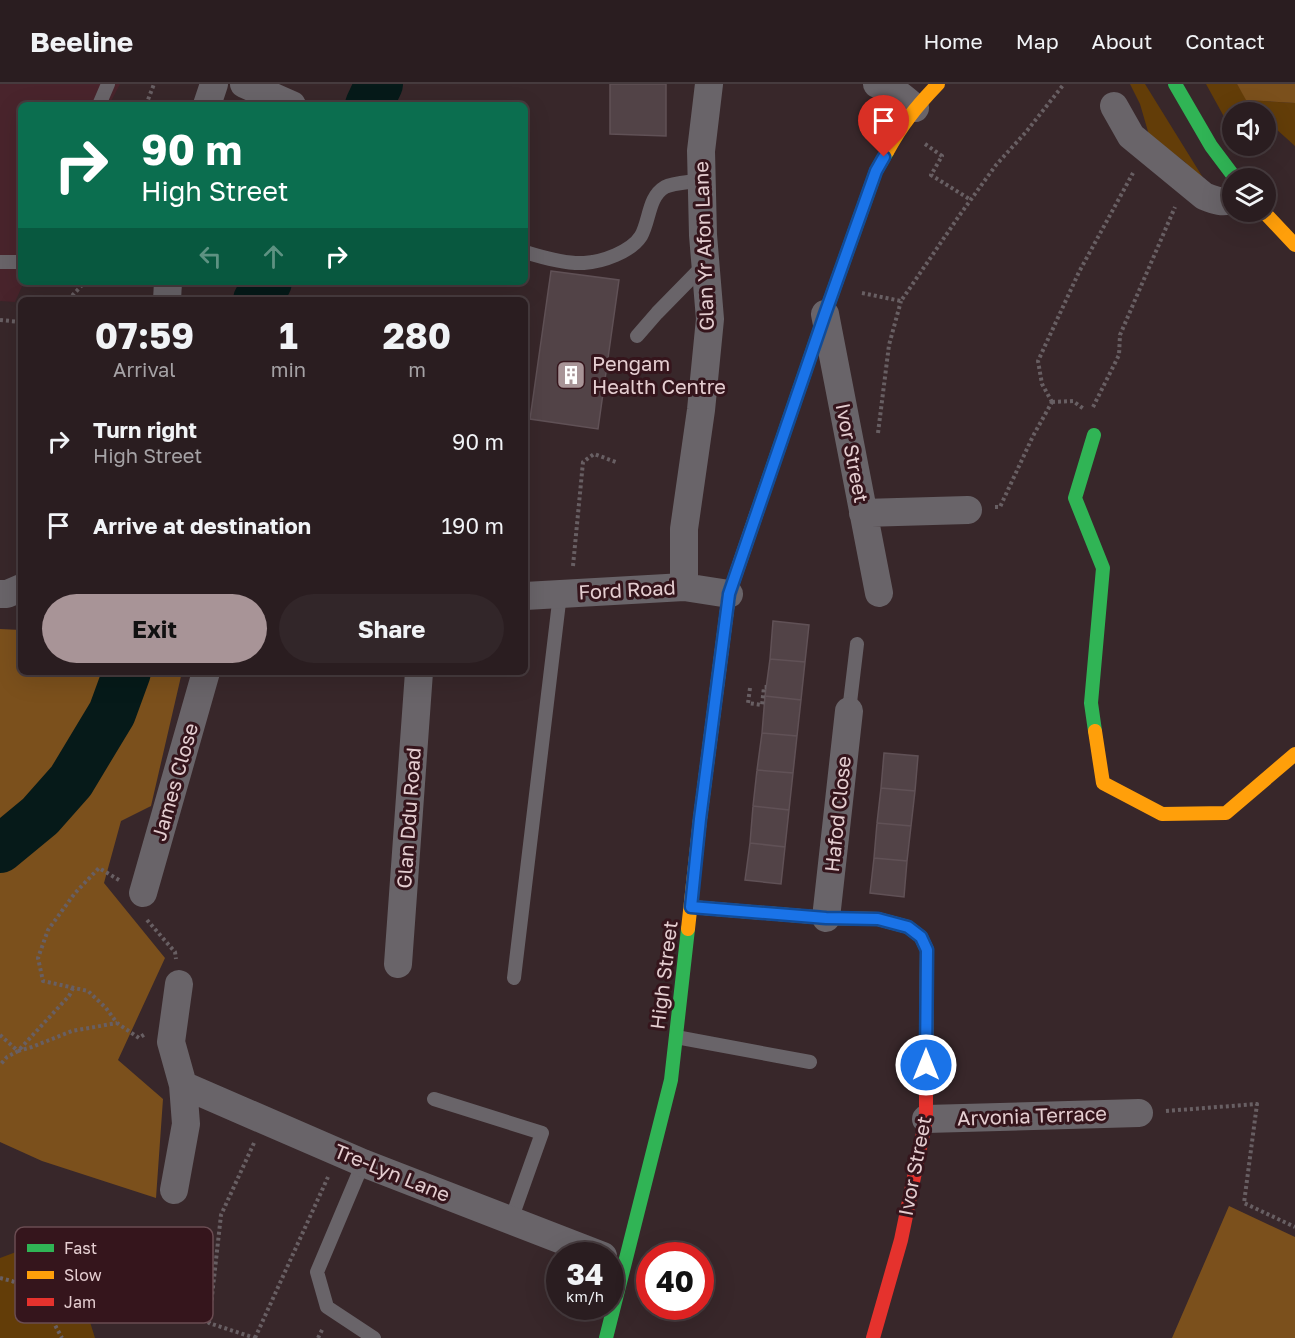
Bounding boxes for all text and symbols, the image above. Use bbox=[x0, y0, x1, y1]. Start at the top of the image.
text: Beeline bbox=[30, 25, 133, 58]
text: Home bbox=[923, 28, 983, 54]
text: Map bbox=[1016, 28, 1059, 54]
text: About bbox=[1092, 28, 1152, 54]
text: Contact bbox=[1185, 28, 1265, 54]
pin bbox=[858, 95, 909, 157]
map controls bbox=[1222, 102, 1276, 222]
button: sound bbox=[1222, 102, 1276, 156]
icon: arrive bbox=[867, 104, 900, 137]
text: 90 m bbox=[141, 124, 242, 174]
icon: right bbox=[42, 126, 120, 204]
street label: Glan Yr Afon Lane bbox=[688, 161, 718, 331]
button: layers bbox=[1222, 168, 1276, 222]
text: High Street bbox=[141, 175, 289, 207]
icon: left bbox=[194, 240, 227, 273]
icon: ahead bbox=[257, 240, 290, 273]
icon: right bbox=[320, 240, 353, 273]
text: 07:59 bbox=[95, 314, 194, 357]
text: 1 bbox=[279, 314, 298, 357]
text: 280 bbox=[383, 314, 451, 357]
place label: Pengam Health Centre bbox=[592, 351, 726, 398]
text: Arrival bbox=[113, 357, 176, 381]
text: min bbox=[271, 357, 306, 381]
text: m bbox=[408, 357, 426, 381]
building icon: Pengam Health Centre bbox=[555, 359, 587, 391]
street label: Ivor Street bbox=[832, 401, 874, 505]
text: Turn right bbox=[93, 416, 197, 443]
icon: right bbox=[42, 425, 75, 458]
text: 90 m bbox=[452, 428, 504, 455]
text: High Street bbox=[93, 443, 202, 467]
icon: arrive bbox=[42, 509, 75, 542]
text: Arrive at destination bbox=[93, 512, 311, 539]
text: 190 m bbox=[441, 512, 504, 539]
street label: Ford Road bbox=[578, 574, 676, 604]
button: Exit bbox=[42, 594, 267, 663]
button: Share bbox=[279, 594, 504, 663]
street label: James Close bbox=[146, 720, 202, 843]
street label: Glan Ddu Road bbox=[391, 747, 425, 889]
street label: Hafod Close bbox=[819, 755, 855, 873]
street label: High Street bbox=[644, 919, 682, 1031]
position arrow bbox=[894, 1033, 958, 1097]
street label: Arvonia Terrace bbox=[957, 1100, 1107, 1130]
street label: Ivor Street bbox=[893, 1114, 935, 1218]
street label: Tre-Lyn Lane bbox=[331, 1138, 454, 1206]
legend bbox=[15, 1227, 213, 1323]
text: Fast bbox=[64, 1238, 97, 1258]
speed limit sign: 40 bbox=[636, 1242, 714, 1320]
text: 34 bbox=[566, 1256, 604, 1292]
text: Slow bbox=[64, 1265, 102, 1285]
text: km/h bbox=[566, 1287, 604, 1305]
text: Jam bbox=[64, 1292, 96, 1312]

